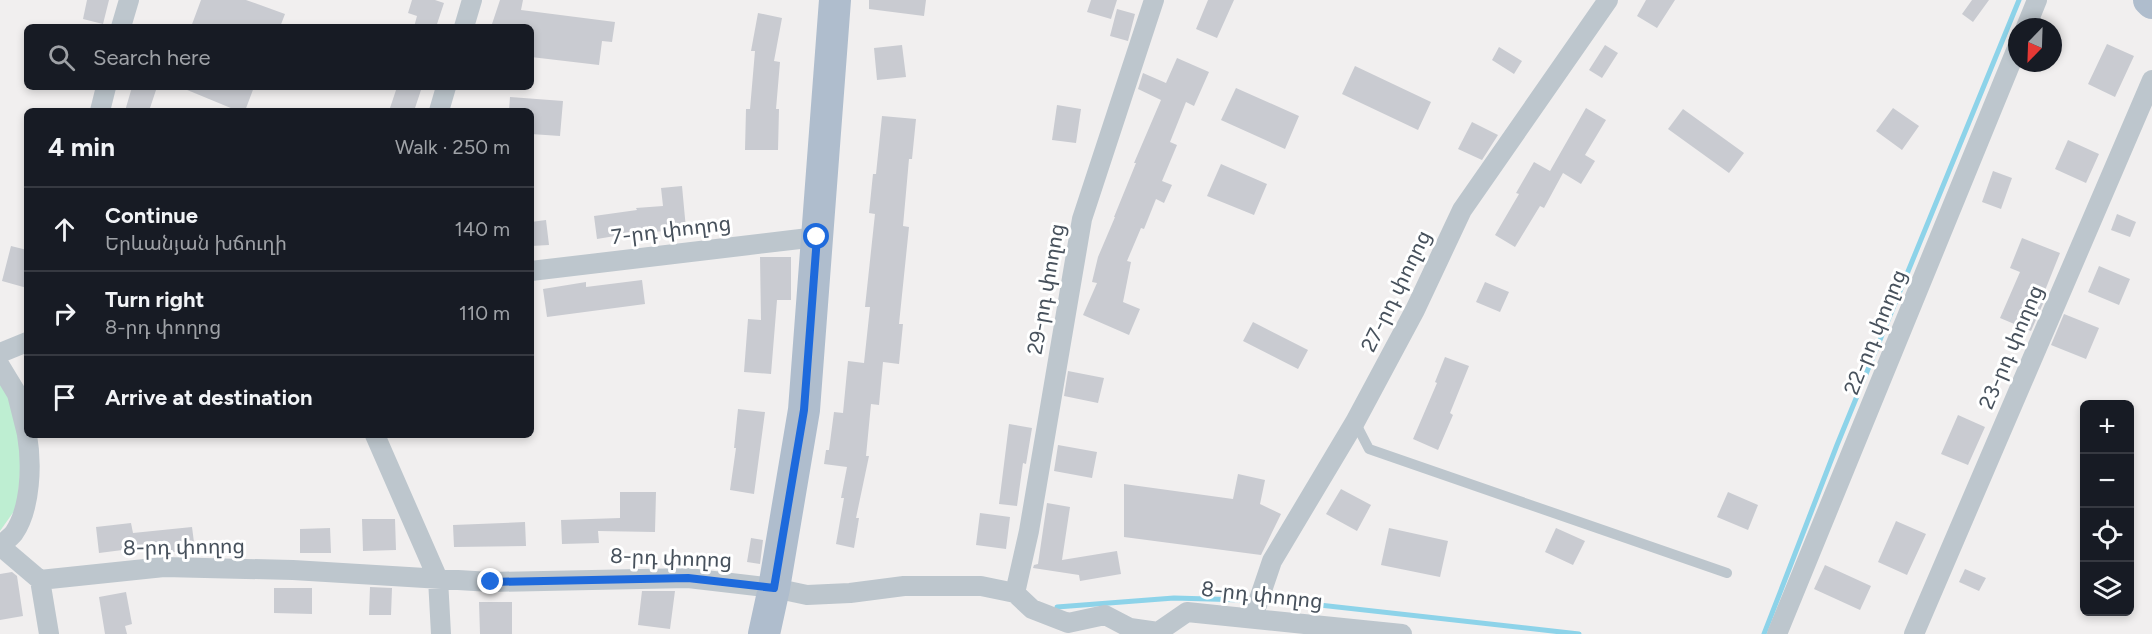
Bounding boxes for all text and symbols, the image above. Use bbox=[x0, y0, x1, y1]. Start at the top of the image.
north arrow bbox=[2008, 18, 2062, 72]
search box bbox=[24, 24, 534, 90]
icon: search bbox=[45, 41, 78, 74]
text: Search here bbox=[93, 44, 211, 71]
text: 4 min bbox=[48, 131, 115, 163]
text: Walk · 250 m bbox=[395, 135, 510, 159]
text: Continue bbox=[105, 202, 198, 229]
street label: 7-րդ փողոց bbox=[610, 210, 732, 249]
icon: ahead bbox=[48, 213, 81, 246]
text: 140 m bbox=[455, 217, 510, 241]
street label: 29-րդ փողոց bbox=[1022, 221, 1069, 356]
route start bbox=[803, 223, 829, 249]
street label: 27-րդ փողոց bbox=[1355, 226, 1436, 356]
text: Երևանյան խճուղի bbox=[105, 231, 287, 255]
street label: 22-րդ փողոց bbox=[1838, 266, 1911, 398]
street label: 23-րդ փողոց bbox=[1973, 281, 2048, 413]
text: Turn right bbox=[105, 286, 204, 313]
icon: right bbox=[48, 297, 81, 330]
text: 110 m bbox=[459, 301, 510, 325]
text: 8-րդ փողոց bbox=[105, 315, 221, 339]
icon: arrive bbox=[48, 381, 81, 414]
text: Arrive at destination bbox=[105, 384, 313, 411]
map controls bbox=[2080, 400, 2134, 616]
button: + bbox=[2080, 400, 2134, 454]
button: − bbox=[2080, 454, 2134, 508]
button: locate bbox=[2080, 508, 2134, 562]
street label: 8-րդ փողոց bbox=[123, 533, 245, 560]
street label: 8-րդ փողոց bbox=[610, 543, 732, 572]
button: layers bbox=[2080, 562, 2134, 616]
route end bbox=[477, 568, 503, 594]
street label: 8-րդ փողոց bbox=[1200, 576, 1324, 613]

